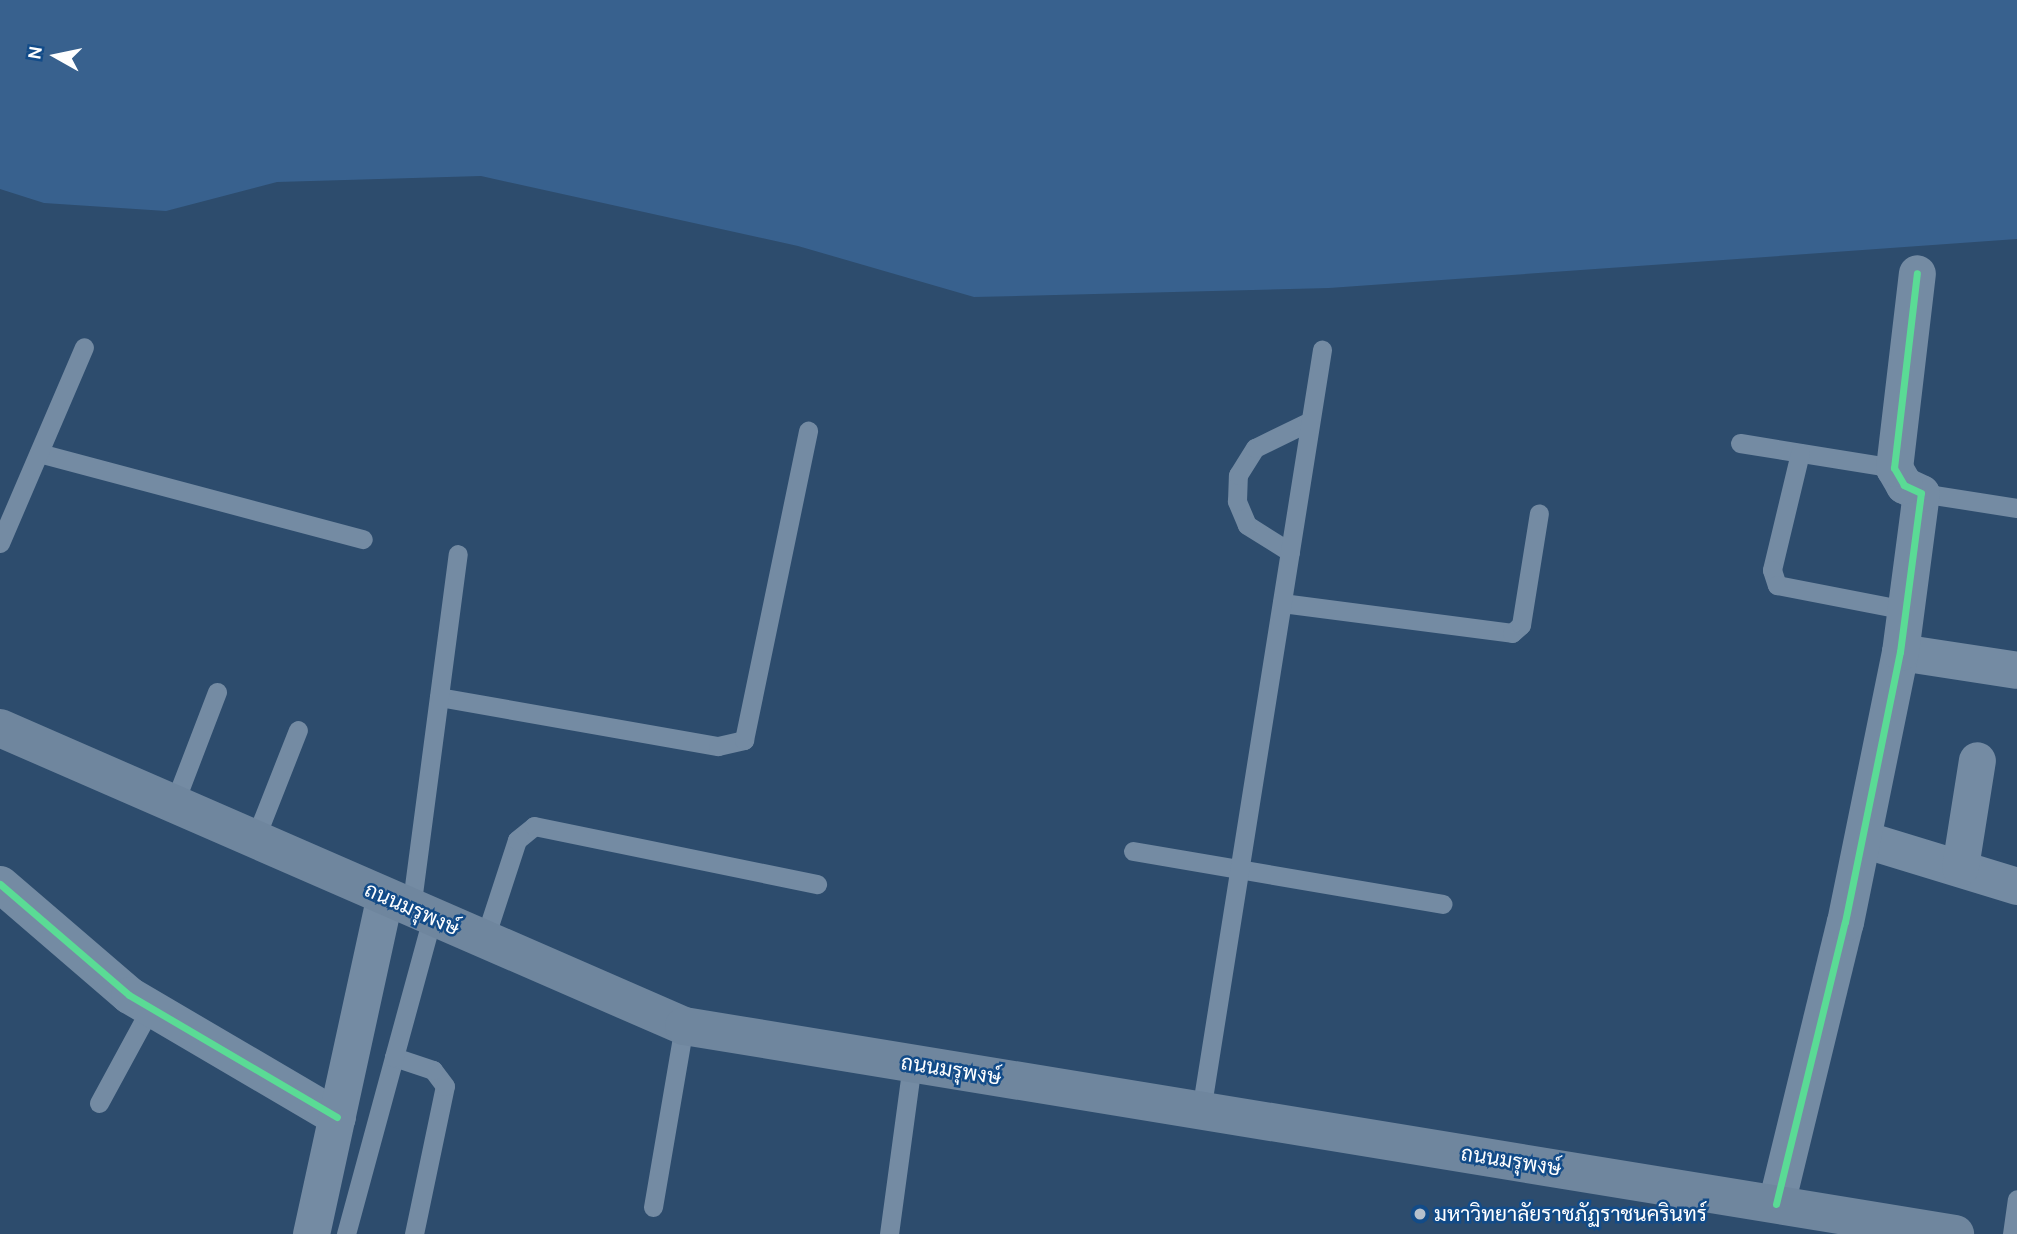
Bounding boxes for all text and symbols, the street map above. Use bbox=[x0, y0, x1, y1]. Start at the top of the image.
north arrow bbox=[21, 21, 91, 91]
text: N bbox=[23, 44, 47, 61]
street label: ถนนมรุพงษ์ bbox=[361, 877, 463, 941]
street label: ถนนมรุพงษ์ bbox=[899, 1050, 1003, 1090]
street label: ถนนมรุพงษ์ bbox=[1459, 1141, 1563, 1181]
place label: มหาวิทยาลัยราชภัฏราชนครินทร์ bbox=[1434, 1201, 1707, 1227]
marker: มหาวิทยาลัยราชภัฏราชนครินทร์ bbox=[1412, 1206, 1428, 1222]

